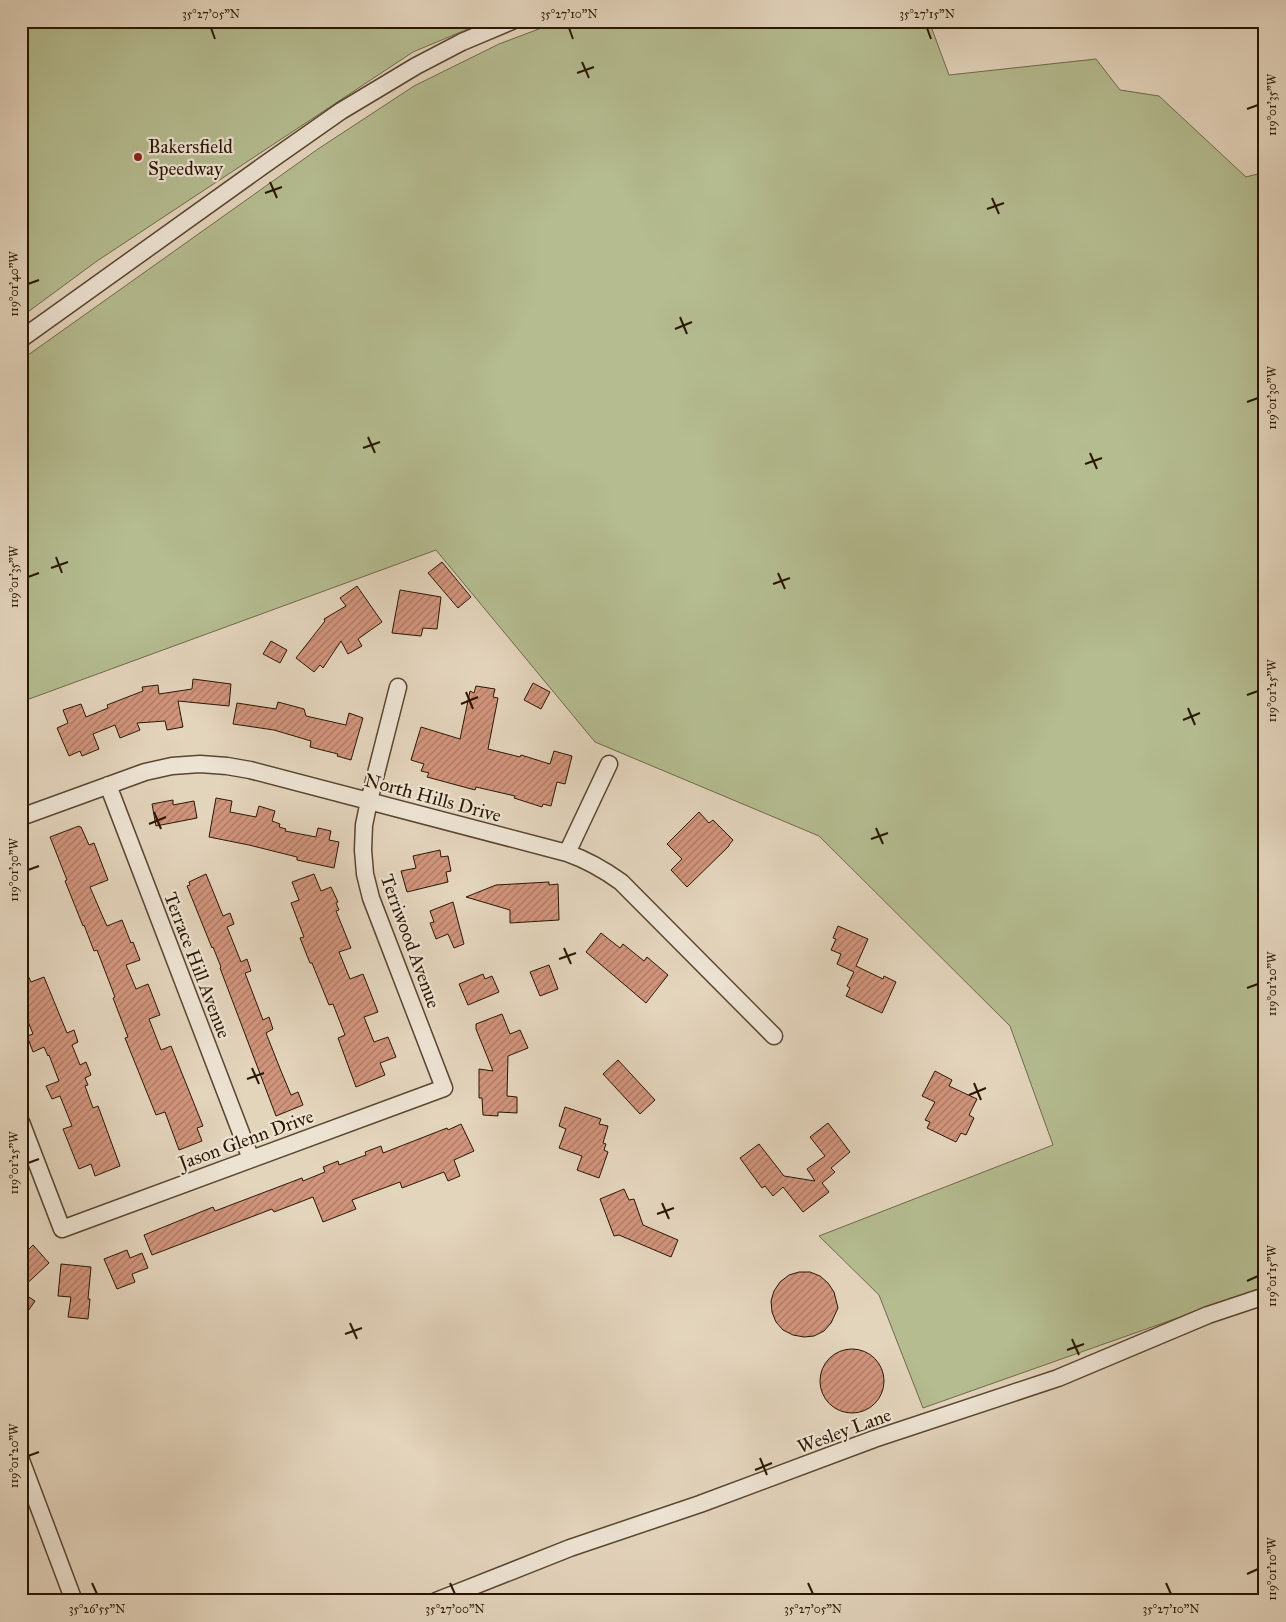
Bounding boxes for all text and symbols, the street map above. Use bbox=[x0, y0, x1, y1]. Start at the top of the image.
text: 35°27'05"N bbox=[182, 7, 240, 21]
text: 35°27'10"N bbox=[540, 7, 598, 21]
text: 35°27'15"N bbox=[899, 7, 955, 21]
text: 119°01'35"W bbox=[1265, 73, 1279, 136]
place label: Bakersfield Speedway bbox=[148, 135, 233, 180]
marker: Bakersfield Speedway bbox=[132, 151, 144, 163]
text: 119°01'40"W bbox=[7, 251, 21, 317]
text: 119°01'30"W bbox=[1265, 366, 1279, 430]
text: 119°01'35"W bbox=[7, 545, 21, 608]
text: 119°01'25"W bbox=[1265, 659, 1279, 723]
street label: North Hills Drive bbox=[362, 768, 504, 827]
text: 119°01'30"W bbox=[7, 838, 21, 902]
street label: Terriwood Avenue bbox=[376, 871, 445, 1011]
street label: Terrace Hill Avenue bbox=[159, 889, 236, 1042]
text: 119°01'20"W bbox=[1265, 951, 1279, 1016]
street label: Jason Glenn Drive bbox=[174, 1104, 317, 1176]
text: 119°01'25"W bbox=[7, 1131, 21, 1195]
text: 119°01'15"W bbox=[1265, 1244, 1279, 1307]
street label: Wesley Lane bbox=[794, 1403, 894, 1458]
text: 119°01'20"W bbox=[7, 1423, 21, 1488]
text: 119°01'10"W bbox=[1265, 1537, 1279, 1601]
text: 35°26'55"N bbox=[69, 1602, 125, 1616]
text: 35°27'00"N bbox=[425, 1602, 485, 1616]
text: 35°27'05"N bbox=[784, 1602, 842, 1616]
text: 35°27'10"N bbox=[1142, 1602, 1200, 1616]

